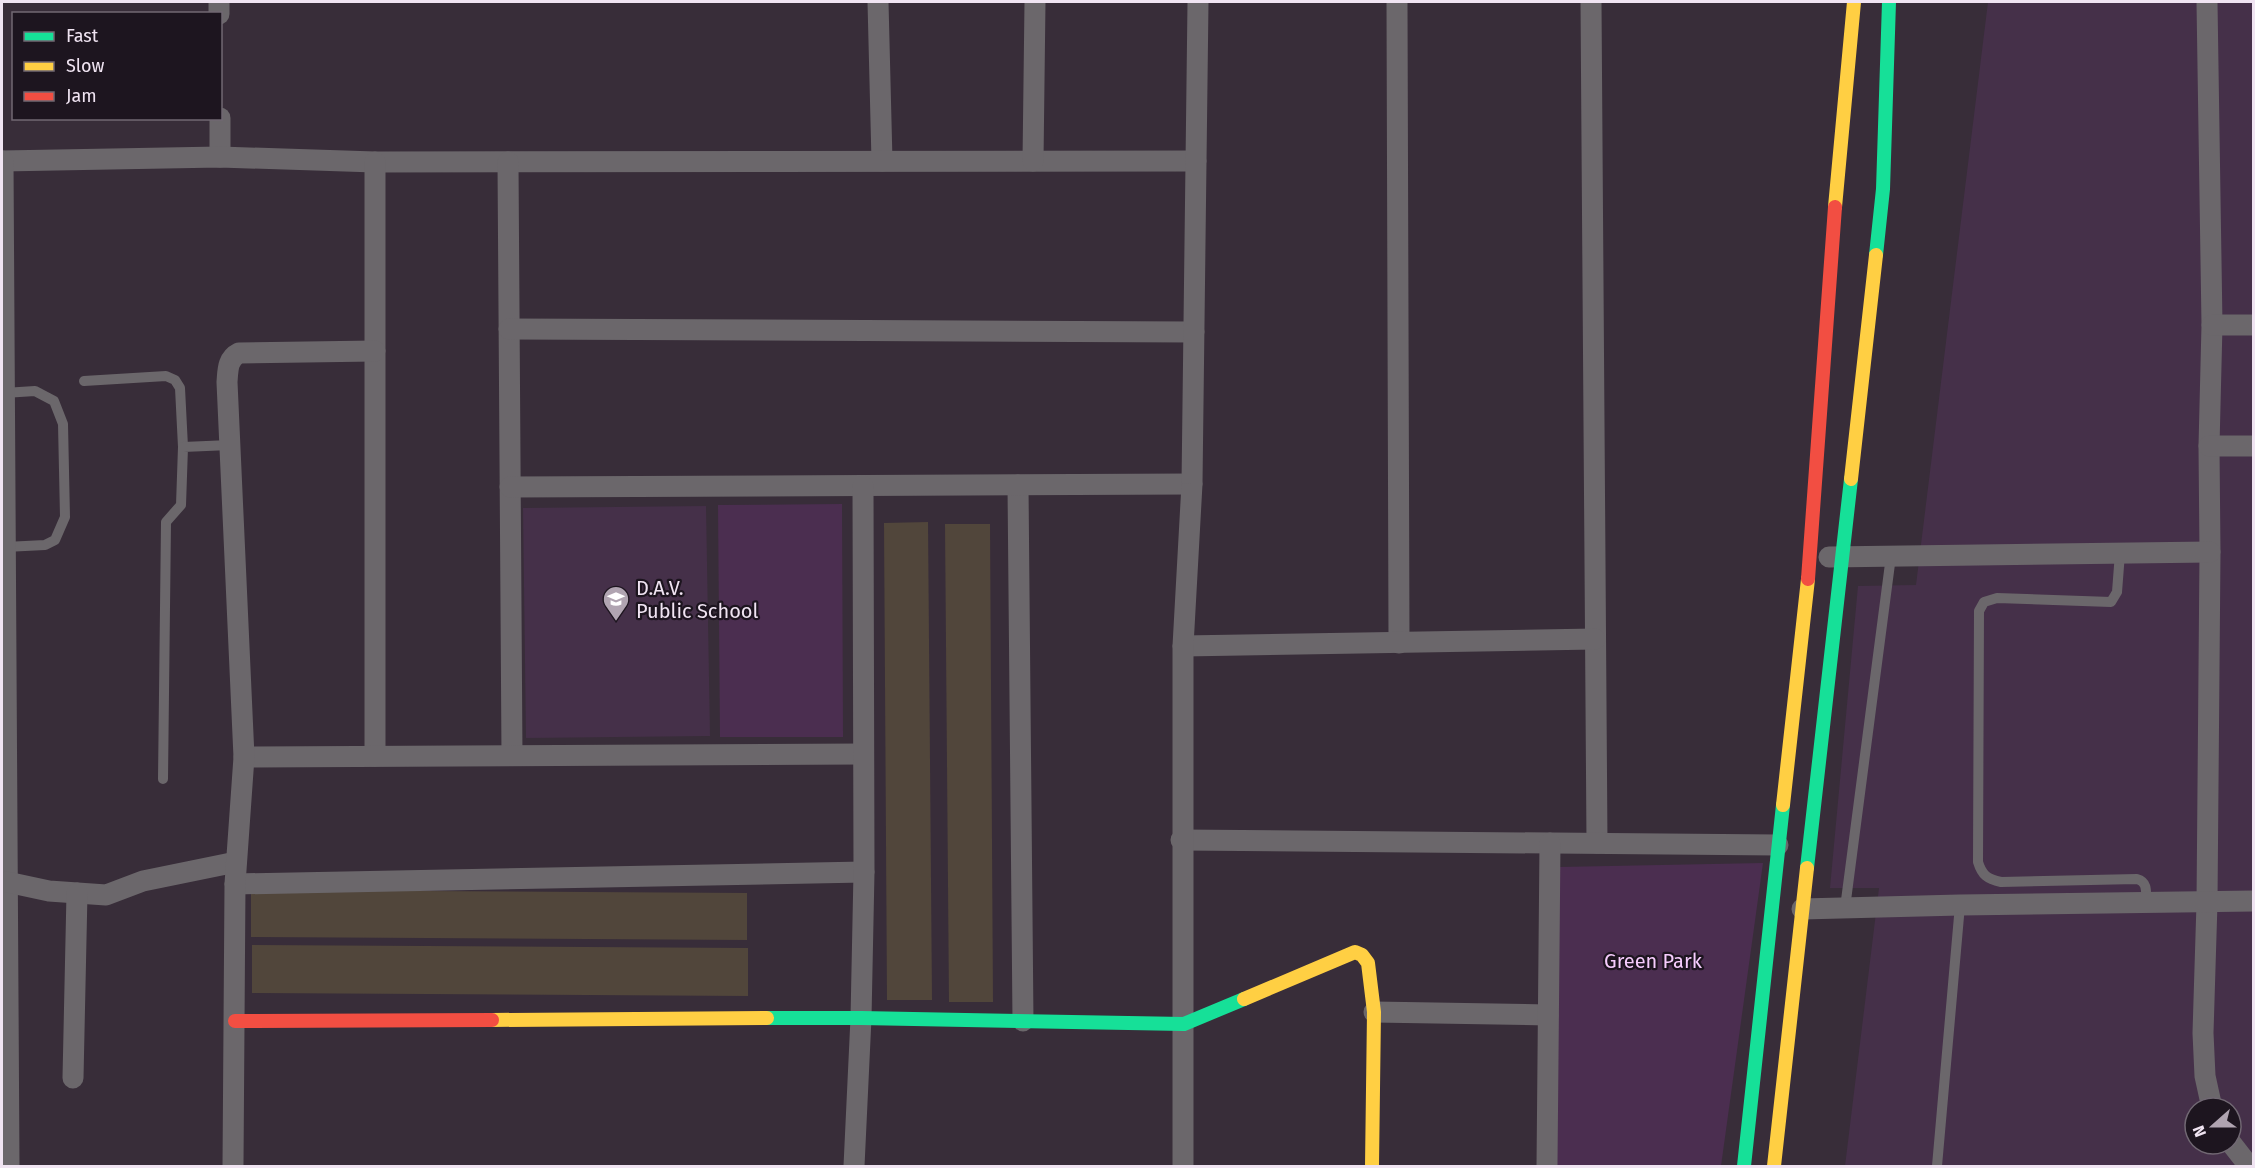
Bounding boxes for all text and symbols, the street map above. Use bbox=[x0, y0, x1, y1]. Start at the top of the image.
legend bbox=[12, 12, 222, 120]
text: Fast bbox=[66, 25, 99, 47]
text: Slow bbox=[66, 55, 105, 77]
text: Jam bbox=[66, 85, 97, 107]
place label: D.A.V. Public School bbox=[636, 576, 758, 623]
school or university icon: D.A.V. Public School bbox=[601, 584, 631, 622]
park label: Green Park bbox=[1604, 949, 1703, 973]
north arrow bbox=[2183, 1096, 2243, 1156]
text: N bbox=[2189, 1123, 2210, 1140]

